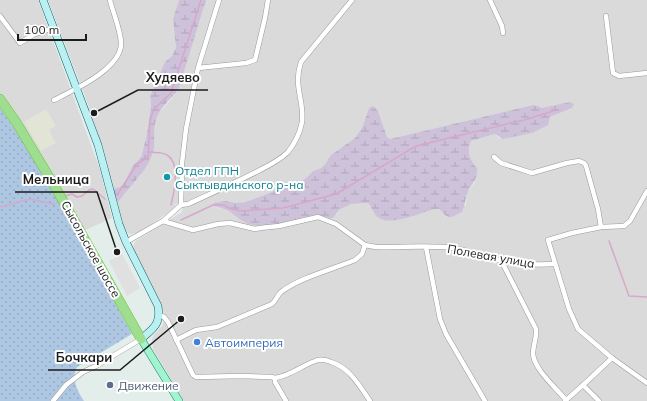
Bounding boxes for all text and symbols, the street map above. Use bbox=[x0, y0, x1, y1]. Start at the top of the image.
scale bar bbox=[18, 16, 86, 42]
text: 100 m bbox=[24, 22, 59, 37]
callout: Худяево bbox=[138, 65, 208, 90]
text: Худяево bbox=[145, 69, 200, 86]
place label: Отдел ГПН Сыктывдинского р-на bbox=[175, 163, 303, 192]
callout: Мельница bbox=[15, 167, 97, 192]
text: Мельница bbox=[23, 171, 89, 187]
marker: Отдел ГПН Сыктывдинского р-на bbox=[162, 172, 172, 182]
street label: Сысольское шоссе bbox=[58, 198, 124, 300]
street label: Полевая улица bbox=[446, 241, 536, 271]
place label: Автоимперия bbox=[205, 335, 283, 350]
marker: Автоимперия bbox=[192, 337, 202, 347]
callout: Бочкари bbox=[48, 345, 120, 370]
text: Бочкари bbox=[56, 349, 112, 365]
place label: Движение bbox=[118, 378, 179, 393]
marker: Движение bbox=[105, 380, 115, 390]

